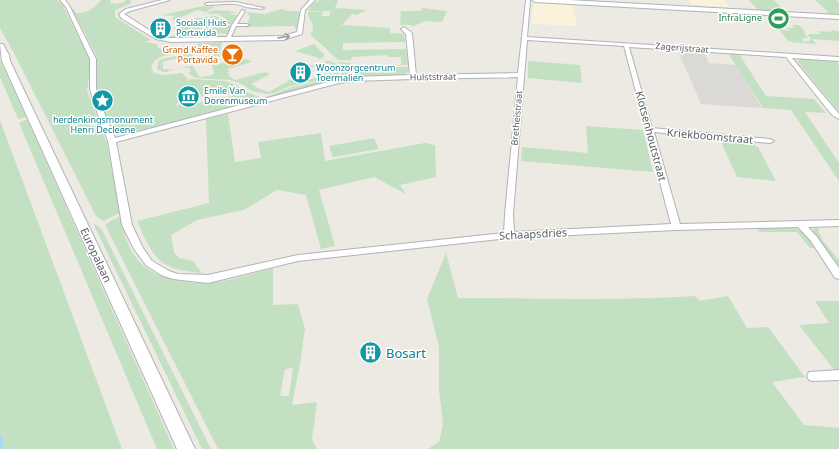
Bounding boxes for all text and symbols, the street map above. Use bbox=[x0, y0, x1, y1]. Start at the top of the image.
sports icon: InfraLigne bbox=[765, 5, 791, 31]
place label: InfraLigne bbox=[718, 11, 762, 24]
building icon: Sociaal Huis Portavida bbox=[148, 15, 174, 41]
place label: Sociaal Huis Portavida bbox=[176, 16, 227, 39]
one-way arrow bbox=[277, 33, 290, 41]
street label: Zagerijstraat bbox=[655, 39, 710, 56]
bar icon: Grand Kaffee Portavida bbox=[220, 42, 246, 68]
place label: Grand Kaffee Portavida bbox=[162, 43, 218, 66]
building icon: Woonzorgcentrum Toermalien bbox=[288, 60, 314, 86]
place label: Woonzorgcentrum Toermalien bbox=[316, 61, 395, 84]
street label: Hulststraat bbox=[410, 70, 457, 83]
museum icon: Emile Van Dorenmuseum bbox=[176, 83, 202, 109]
place label: Emile Van Dorenmuseum bbox=[204, 84, 268, 107]
place icon: herdenkingsmonument Henri Decleene bbox=[90, 88, 116, 114]
street label: Bretheistraat bbox=[508, 89, 525, 146]
street label: Klotsenhoutstraat bbox=[632, 89, 671, 183]
place label: herdenkingsmonument Henri Decleene bbox=[53, 113, 154, 136]
street label: Kriekboomstraat bbox=[666, 124, 754, 147]
street label: Schaapsdries bbox=[499, 224, 567, 243]
street label: Europalaan bbox=[77, 225, 116, 285]
building icon: Bosart bbox=[358, 340, 384, 366]
place label: Bosart bbox=[386, 344, 426, 362]

